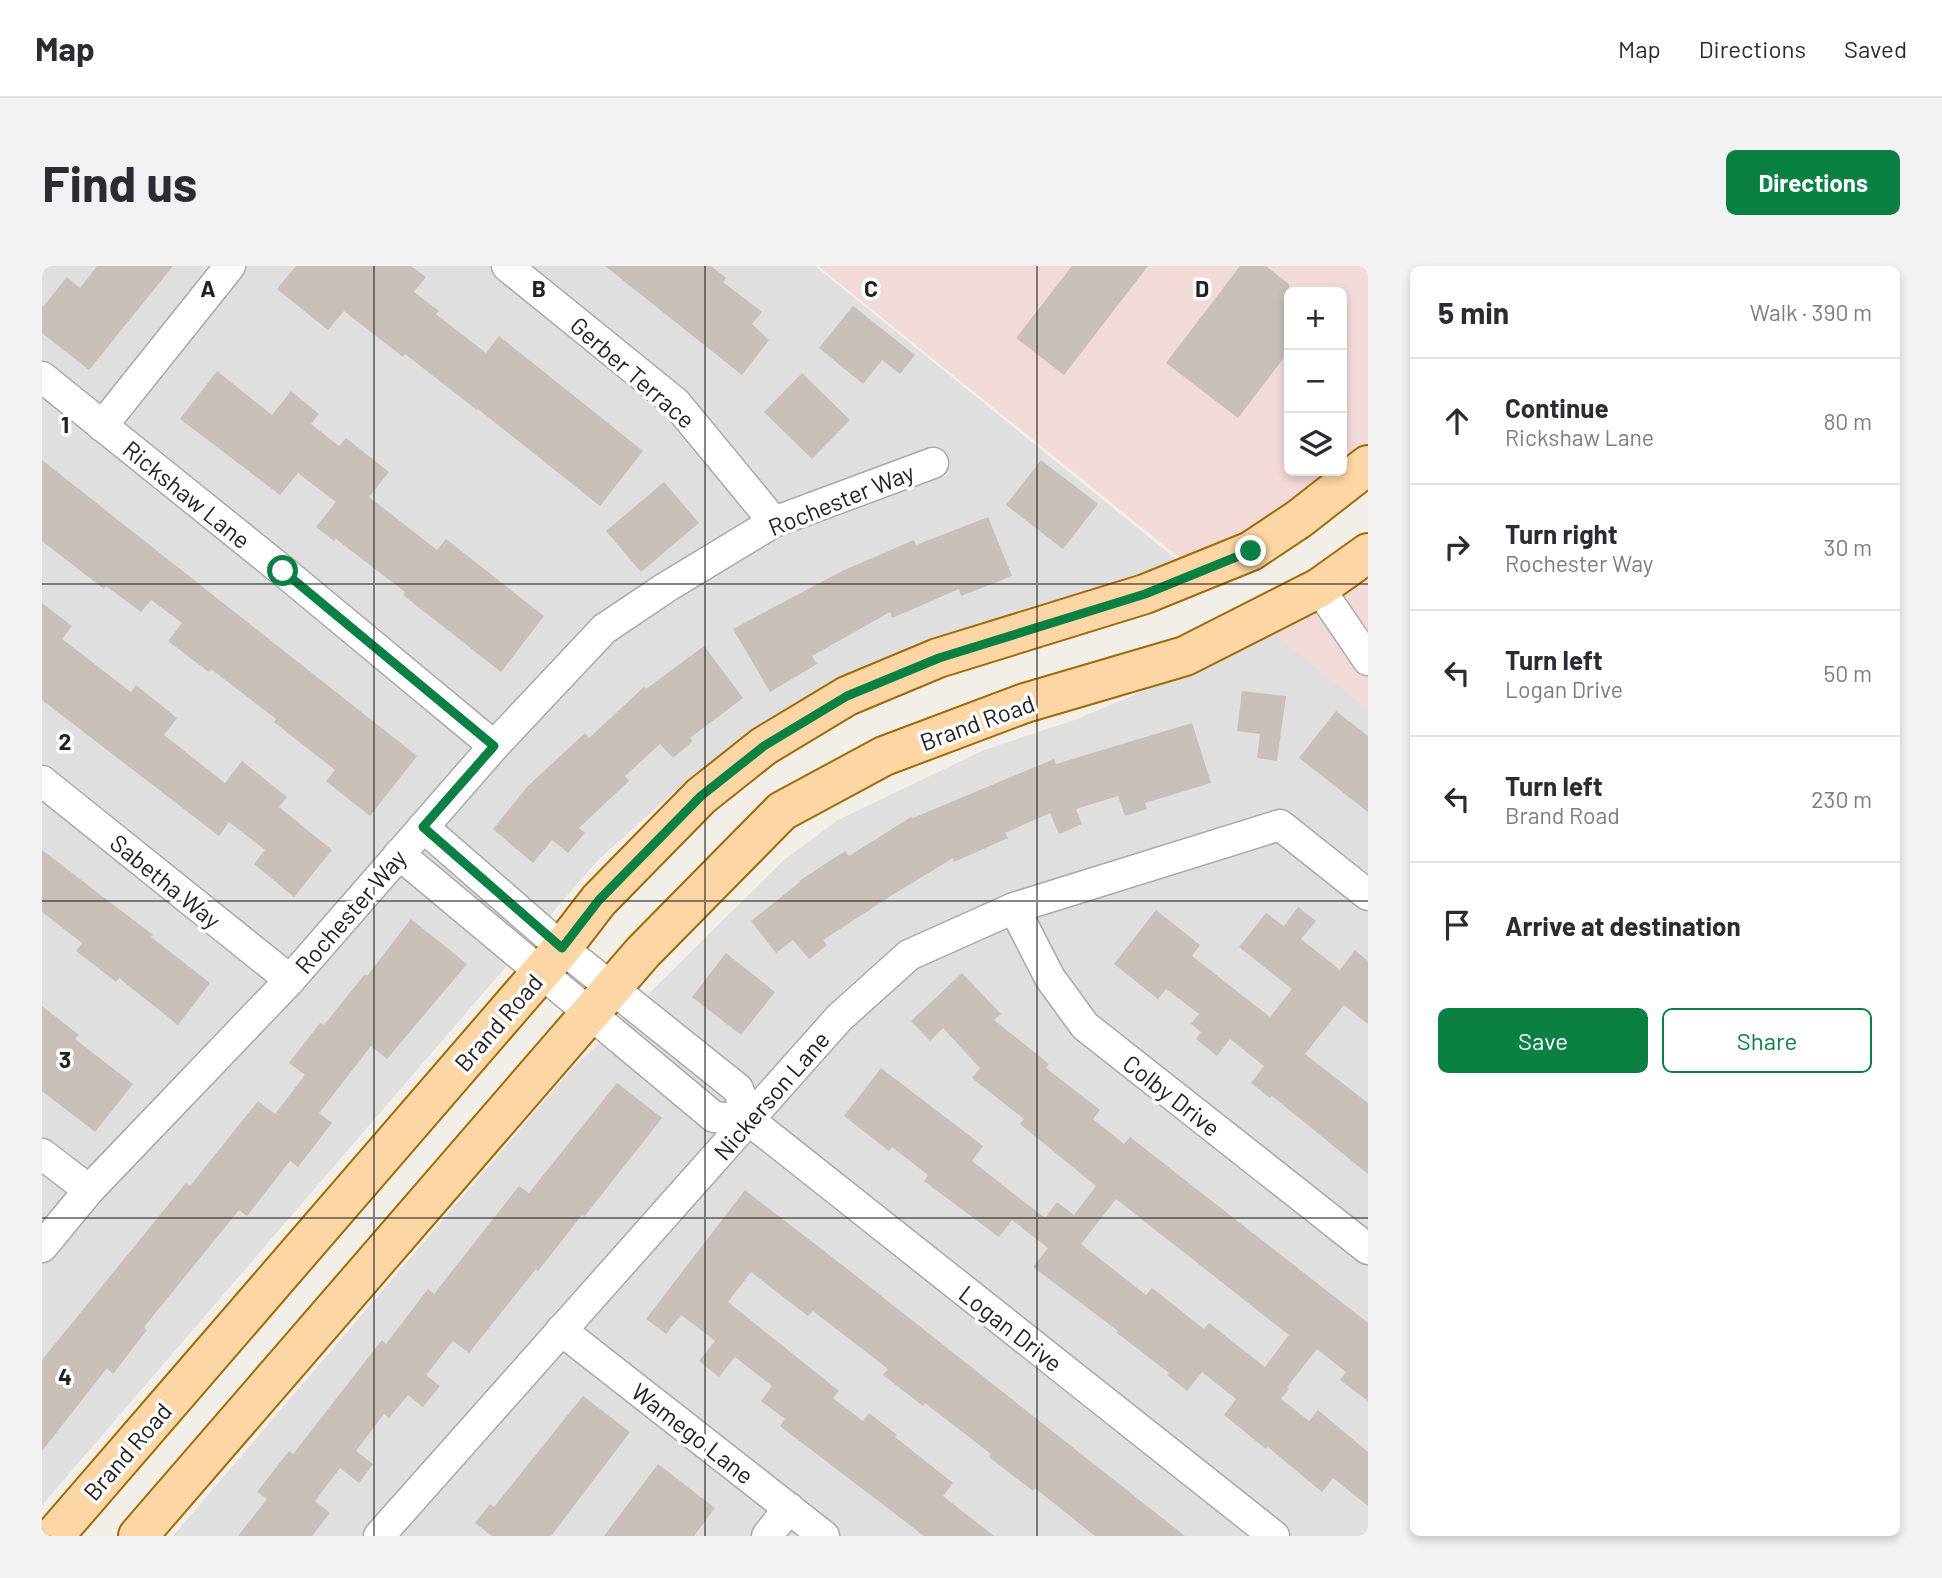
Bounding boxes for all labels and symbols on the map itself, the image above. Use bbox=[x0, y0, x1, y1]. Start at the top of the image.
text: A bbox=[200, 274, 216, 302]
text: B bbox=[532, 274, 546, 302]
text: C bbox=[864, 274, 878, 302]
text: D bbox=[1195, 274, 1209, 302]
street label: Gerber Terrace bbox=[565, 310, 701, 434]
text: 1 bbox=[61, 410, 69, 438]
street label: Rickshaw Lane bbox=[117, 434, 257, 554]
street label: Rochester Way bbox=[764, 457, 918, 541]
route end bbox=[1235, 535, 1266, 566]
route start bbox=[267, 555, 298, 586]
street label: Brand Road bbox=[916, 688, 1038, 756]
text: 2 bbox=[59, 727, 71, 755]
street label: Sabetha Way bbox=[105, 828, 227, 934]
street label: Rochester Way bbox=[288, 843, 412, 979]
street label: Brand Road bbox=[448, 967, 548, 1077]
street label: Nickerson Lane bbox=[707, 1024, 835, 1166]
text: 3 bbox=[59, 1045, 71, 1073]
street label: Colby Drive bbox=[1118, 1048, 1226, 1142]
street label: Logan Drive bbox=[954, 1279, 1068, 1377]
text: 4 bbox=[58, 1362, 72, 1390]
street label: Wamego Lane bbox=[626, 1376, 760, 1490]
street label: Brand Road bbox=[77, 1396, 177, 1506]

